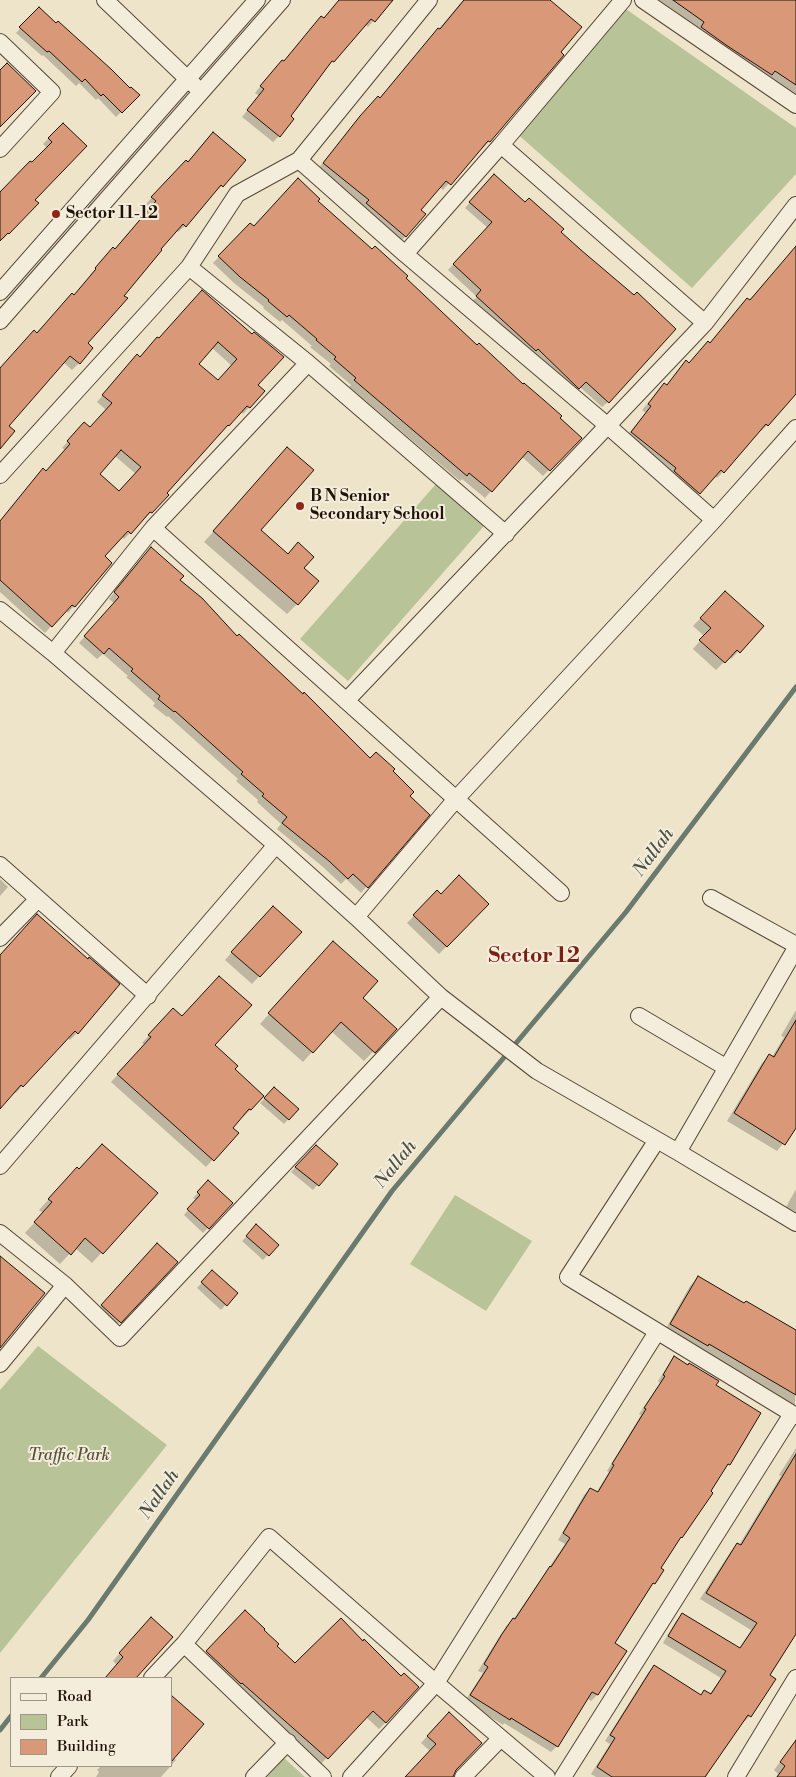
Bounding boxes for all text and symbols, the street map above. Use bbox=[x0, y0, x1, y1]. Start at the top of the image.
place label: Sector 11-12 bbox=[66, 204, 158, 224]
marker: Sector 11-12 bbox=[50, 208, 62, 220]
place label: B N Senior Secondary School bbox=[310, 487, 445, 525]
marker: B N Senior Secondary School bbox=[294, 500, 306, 512]
water label: Nallah bbox=[629, 825, 679, 881]
district label: Sector 12 bbox=[488, 944, 580, 970]
water label: Nallah bbox=[370, 1137, 422, 1193]
park label: Traffic Park bbox=[28, 1446, 110, 1466]
water label: Nallah bbox=[135, 1466, 185, 1524]
legend bbox=[10, 1677, 172, 1767]
text: Road bbox=[57, 1687, 92, 1706]
text: Park bbox=[57, 1712, 88, 1731]
text: Building bbox=[57, 1737, 116, 1756]

